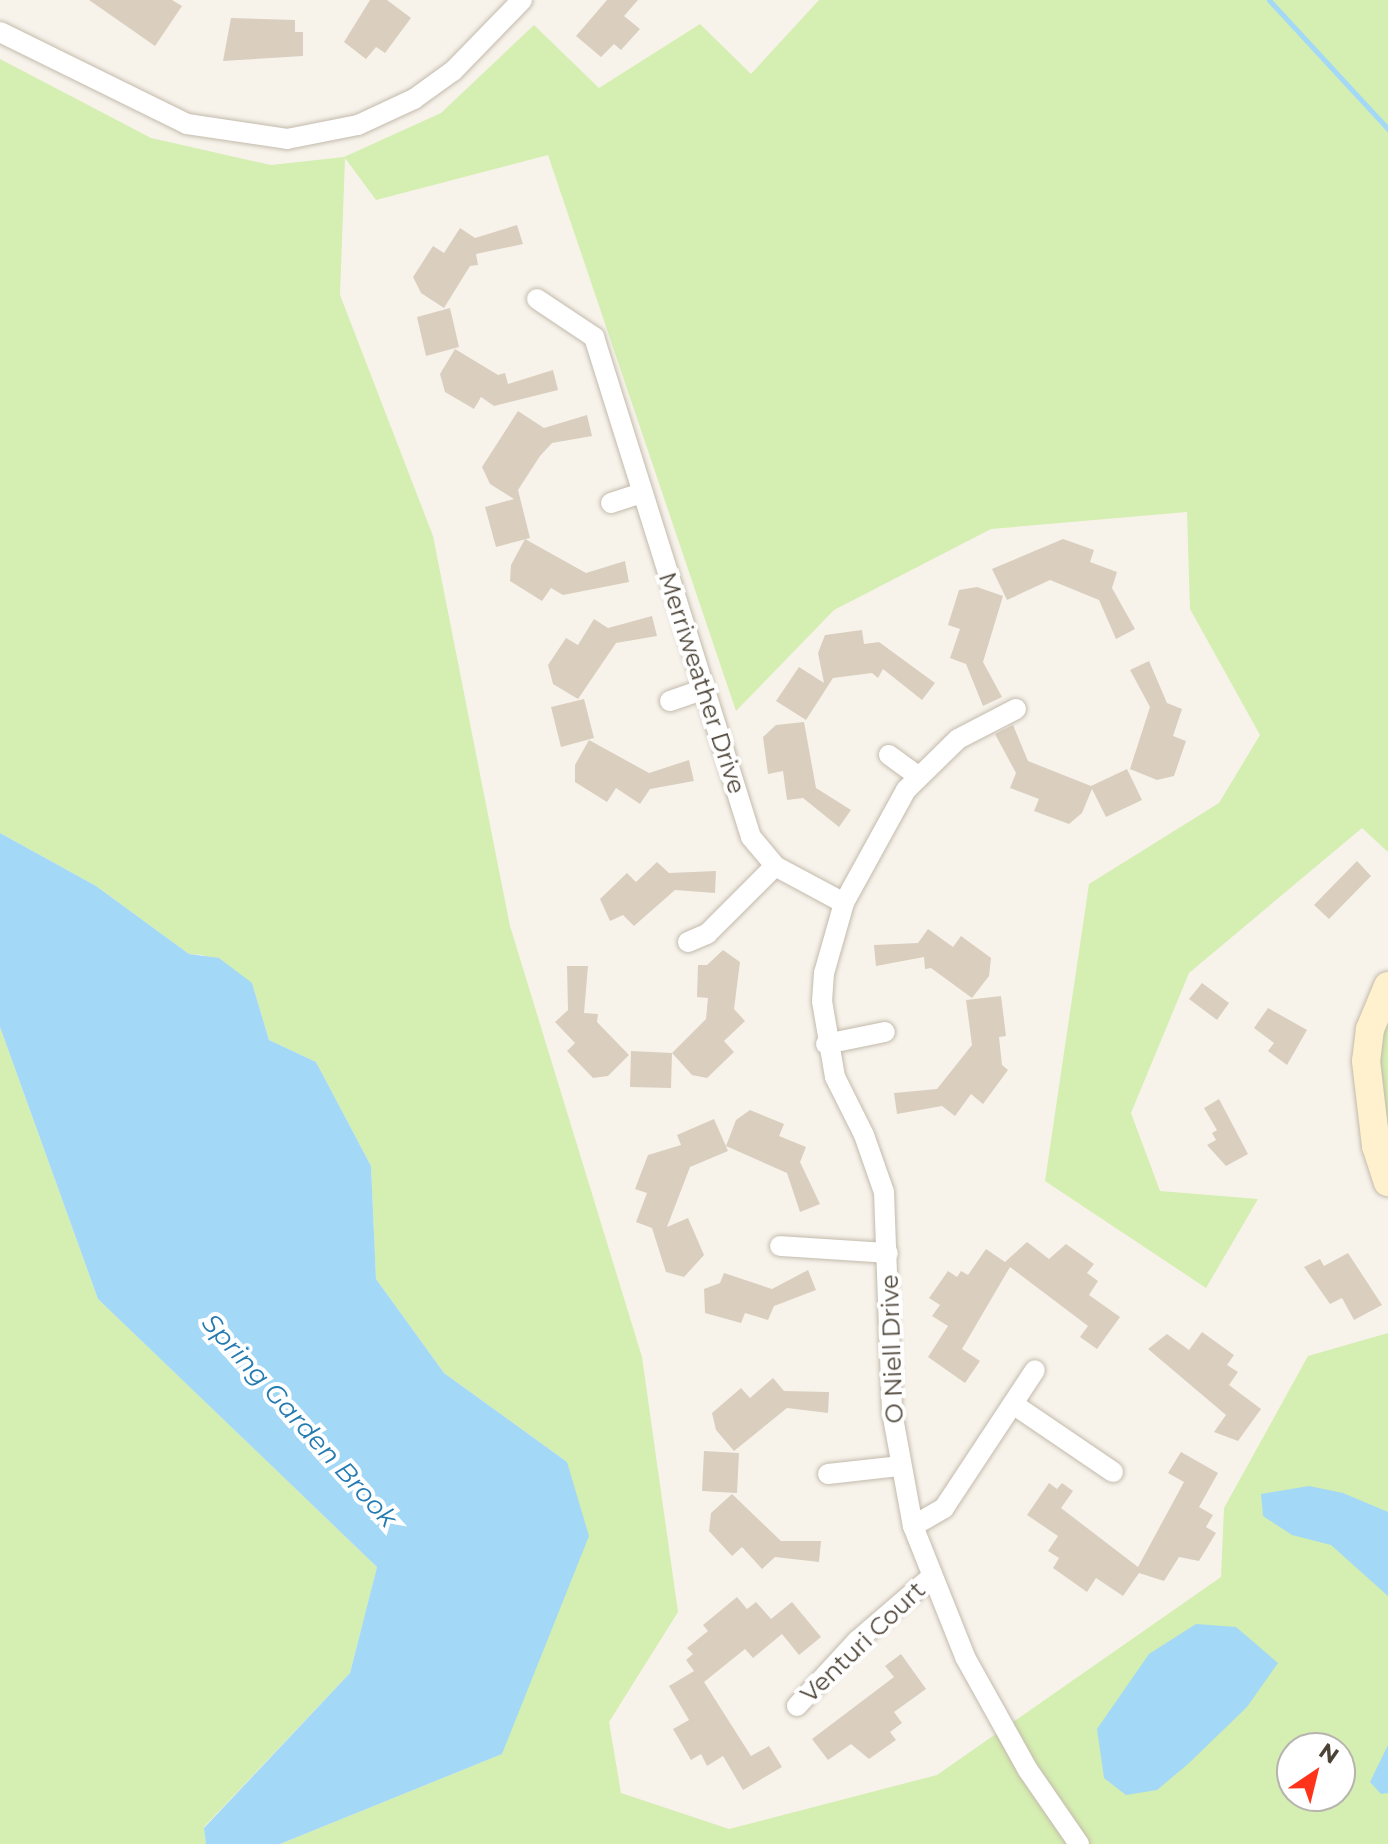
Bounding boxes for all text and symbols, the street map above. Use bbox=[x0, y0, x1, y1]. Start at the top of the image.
street label: Merriweather Drive bbox=[653, 569, 751, 797]
street label: O Niell Drive bbox=[875, 1274, 909, 1424]
water label: Spring Garden Brook bbox=[195, 1308, 403, 1534]
street label: Venturi Court bbox=[795, 1576, 931, 1708]
north arrow bbox=[1276, 1732, 1356, 1812]
text: N bbox=[1314, 1737, 1344, 1770]

